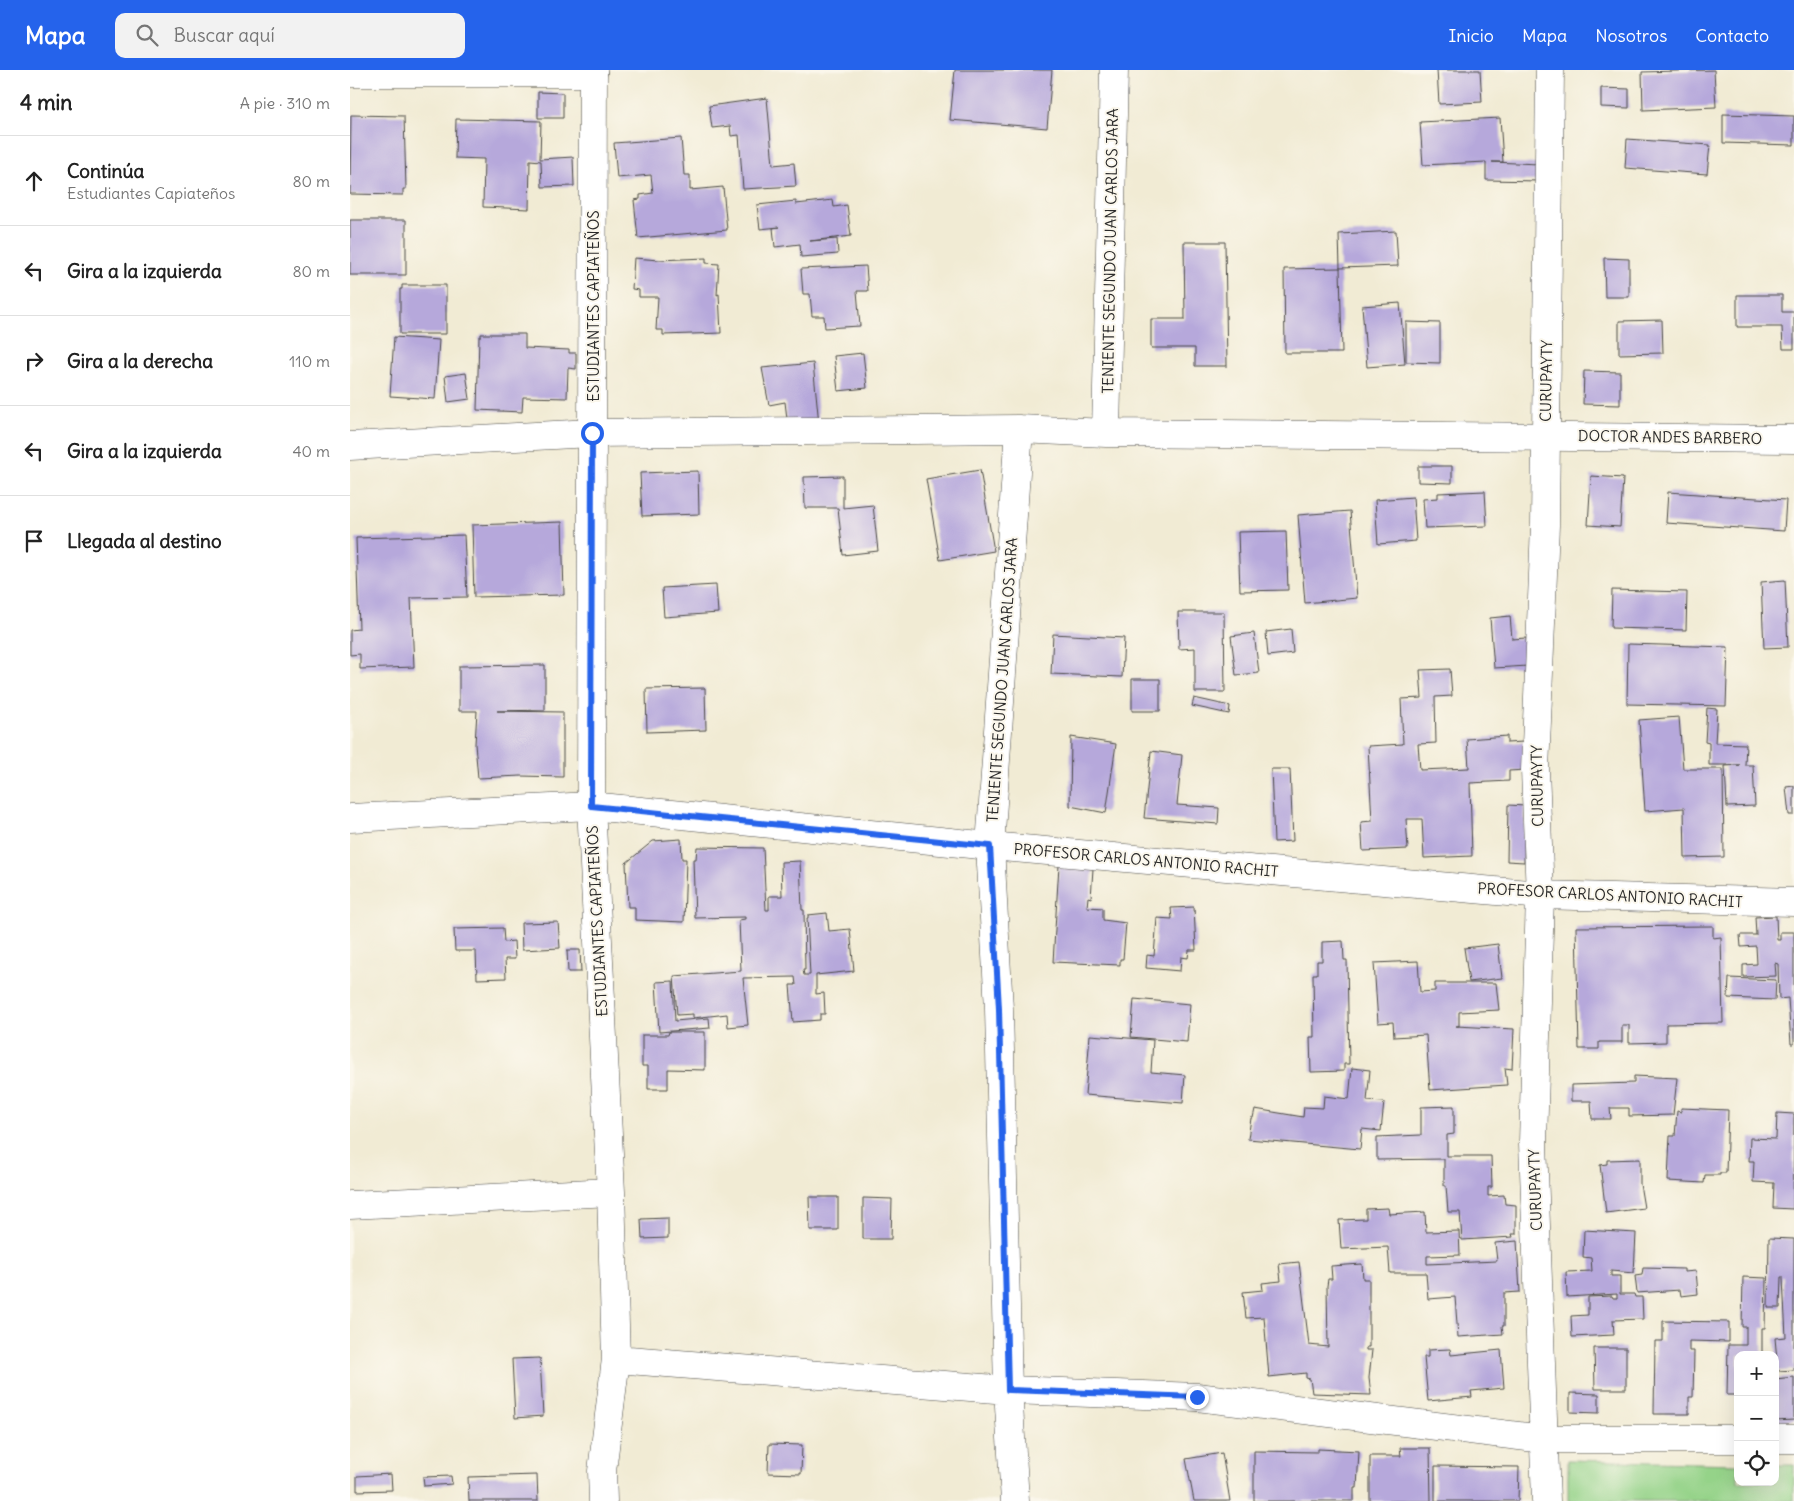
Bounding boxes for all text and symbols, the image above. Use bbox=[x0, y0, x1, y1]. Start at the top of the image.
search box bbox=[115, 13, 465, 58]
text: Mapa bbox=[25, 20, 85, 50]
icon: search bbox=[133, 21, 161, 49]
text: Buscar aquí bbox=[173, 23, 275, 47]
text: Inicio bbox=[1448, 24, 1494, 47]
text: Mapa bbox=[1522, 24, 1567, 47]
text: Nosotros bbox=[1595, 24, 1667, 47]
text: Contacto bbox=[1695, 24, 1769, 47]
text: 4 min bbox=[20, 89, 72, 116]
text: A pie · 310 m bbox=[240, 93, 330, 113]
street label: TENIENTE SEGUNDO JUAN CARLOS JARA bbox=[1098, 108, 1122, 394]
text: Continúa bbox=[67, 159, 144, 183]
icon: ahead bbox=[20, 167, 48, 195]
text: 80 m bbox=[292, 171, 330, 191]
text: Estudiantes Capiateños bbox=[67, 183, 235, 203]
street label: ESTUDIANTES CAPIATEÑOS bbox=[584, 210, 603, 402]
icon: left bbox=[20, 257, 48, 285]
text: Gira a la izquierda bbox=[67, 259, 222, 283]
text: 80 m bbox=[292, 261, 330, 281]
street label: CURUPAYTY bbox=[1536, 339, 1556, 422]
icon: right bbox=[20, 347, 48, 375]
text: Gira a la derecha bbox=[67, 349, 213, 373]
text: 110 m bbox=[289, 351, 330, 371]
route start bbox=[581, 422, 604, 445]
street label: DOCTOR ANDES BARBERO bbox=[1578, 426, 1762, 448]
icon: left bbox=[20, 437, 48, 465]
text: Gira a la izquierda bbox=[67, 439, 222, 463]
text: 40 m bbox=[292, 441, 330, 461]
icon: arrive bbox=[20, 527, 48, 555]
text: Llegada al destino bbox=[67, 529, 222, 553]
street label: TENIENTE SEGUNDO JUAN CARLOS JARA bbox=[983, 537, 1021, 823]
street label: CURUPAYTY bbox=[1527, 744, 1547, 827]
street label: ESTUDIANTES CAPIATEÑOS bbox=[583, 825, 611, 1017]
street label: PROFESOR CARLOS ANTONIO RACHIT bbox=[1013, 839, 1279, 881]
street label: PROFESOR CARLOS ANTONIO RACHIT bbox=[1477, 879, 1743, 911]
street label: CURUPAYTY bbox=[1524, 1148, 1546, 1231]
map controls bbox=[1734, 1351, 1779, 1486]
button: + bbox=[1734, 1351, 1779, 1396]
route end bbox=[1186, 1386, 1209, 1409]
button: − bbox=[1734, 1396, 1779, 1441]
button: locate bbox=[1734, 1441, 1779, 1486]

